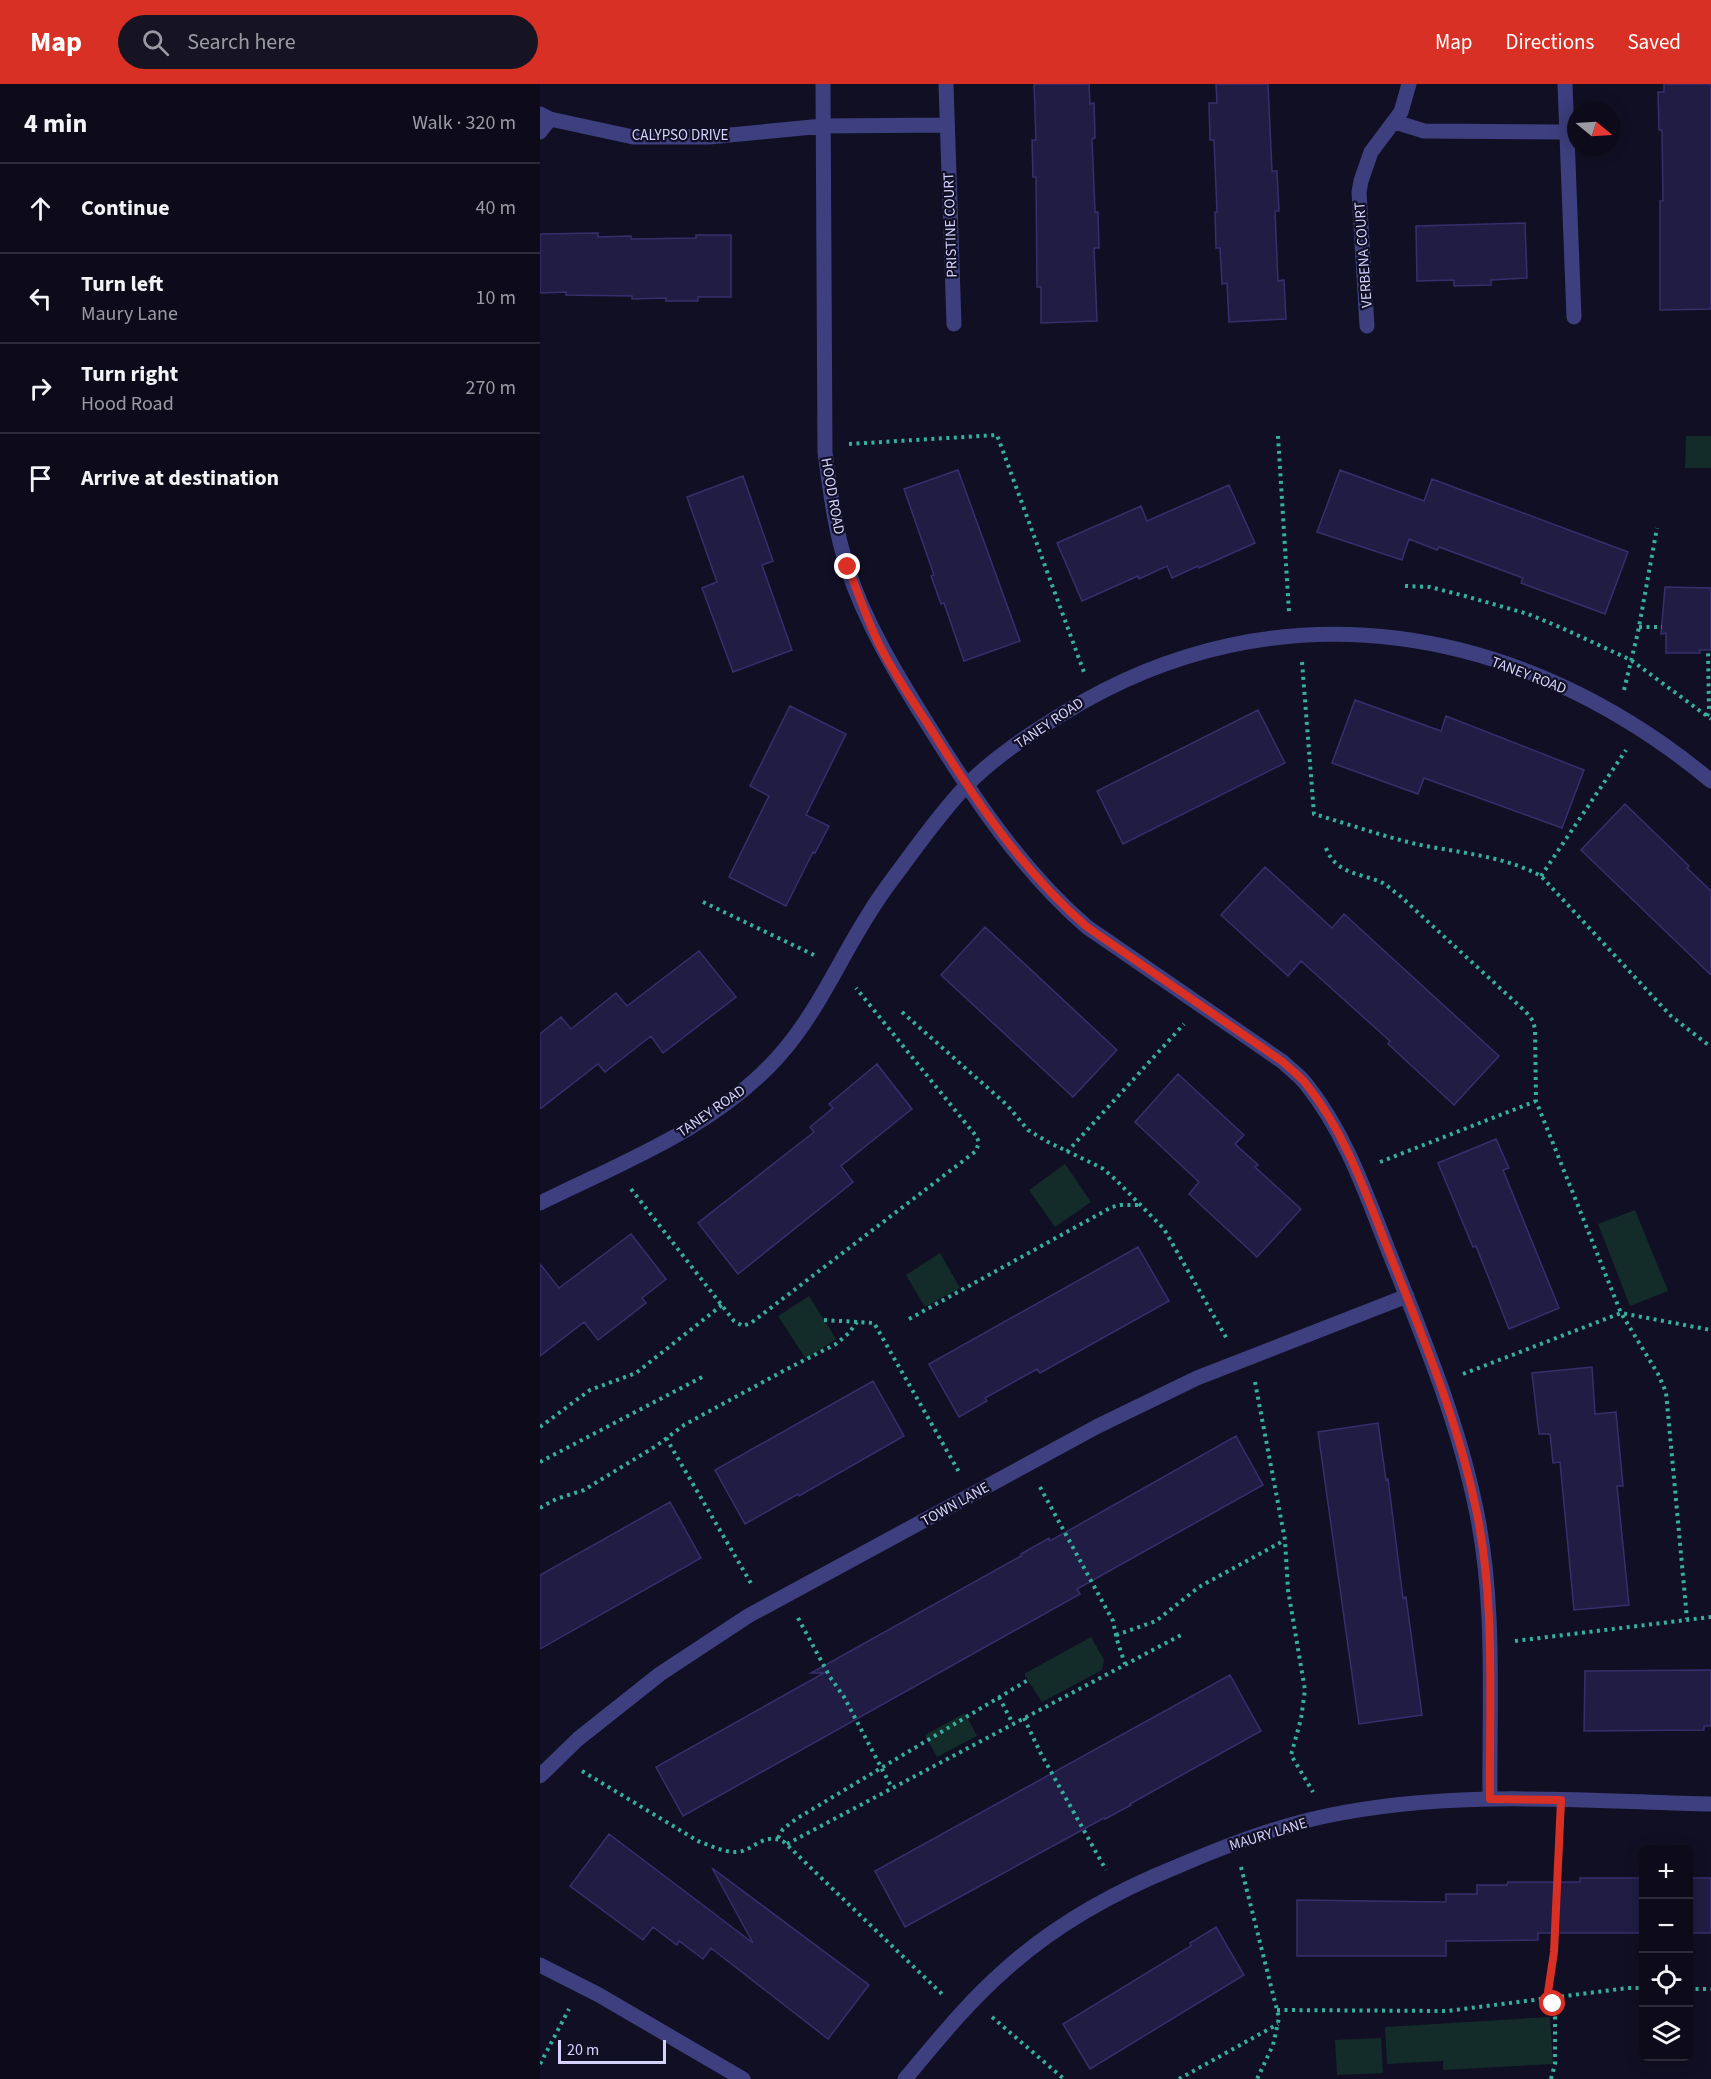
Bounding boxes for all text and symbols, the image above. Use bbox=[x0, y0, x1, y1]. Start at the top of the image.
search box bbox=[118, 15, 538, 69]
text: Map bbox=[30, 22, 82, 62]
icon: search bbox=[139, 26, 172, 59]
text: Search here bbox=[187, 26, 296, 58]
text: Map bbox=[1435, 27, 1473, 57]
text: Directions bbox=[1506, 27, 1594, 57]
text: Saved bbox=[1627, 27, 1681, 57]
north arrow bbox=[1567, 102, 1621, 156]
text: 4 min bbox=[24, 105, 87, 142]
text: Walk · 320 m bbox=[412, 109, 516, 137]
street label: CALYPSO DRIVE bbox=[632, 125, 728, 146]
street label: PRISTINE COURT bbox=[938, 172, 963, 278]
icon: ahead bbox=[24, 192, 57, 225]
text: Continue bbox=[81, 192, 170, 224]
text: 40 m bbox=[476, 194, 516, 222]
street label: VERBENA COURT bbox=[1349, 201, 1378, 309]
text: Turn left bbox=[81, 268, 163, 300]
icon: left bbox=[24, 282, 57, 315]
text: 10 m bbox=[476, 284, 516, 312]
text: Maury Lane bbox=[81, 300, 178, 328]
text: Turn right bbox=[81, 358, 178, 390]
icon: right bbox=[24, 372, 57, 405]
text: 270 m bbox=[466, 374, 516, 402]
text: Hood Road bbox=[81, 390, 174, 418]
street label: HOOD ROAD bbox=[815, 456, 850, 536]
icon: arrive bbox=[24, 462, 57, 495]
text: Arrive at destination bbox=[81, 462, 279, 494]
route end bbox=[834, 553, 860, 579]
street label: TANEY ROAD bbox=[1488, 651, 1569, 699]
street label: TANEY ROAD bbox=[1011, 693, 1088, 754]
street label: TANEY ROAD bbox=[673, 1080, 750, 1143]
street label: TOWN LANE bbox=[917, 1477, 993, 1532]
street label: MAURY LANE bbox=[1227, 1813, 1310, 1856]
map controls bbox=[1639, 1845, 1693, 2061]
button: + bbox=[1639, 1845, 1693, 1899]
button: − bbox=[1639, 1899, 1693, 1953]
button: locate bbox=[1639, 1953, 1693, 2007]
route start bbox=[1539, 1990, 1565, 2016]
button: layers bbox=[1639, 2007, 1693, 2061]
scale bar bbox=[558, 2037, 666, 2064]
text: 20 m bbox=[567, 2039, 599, 2061]

